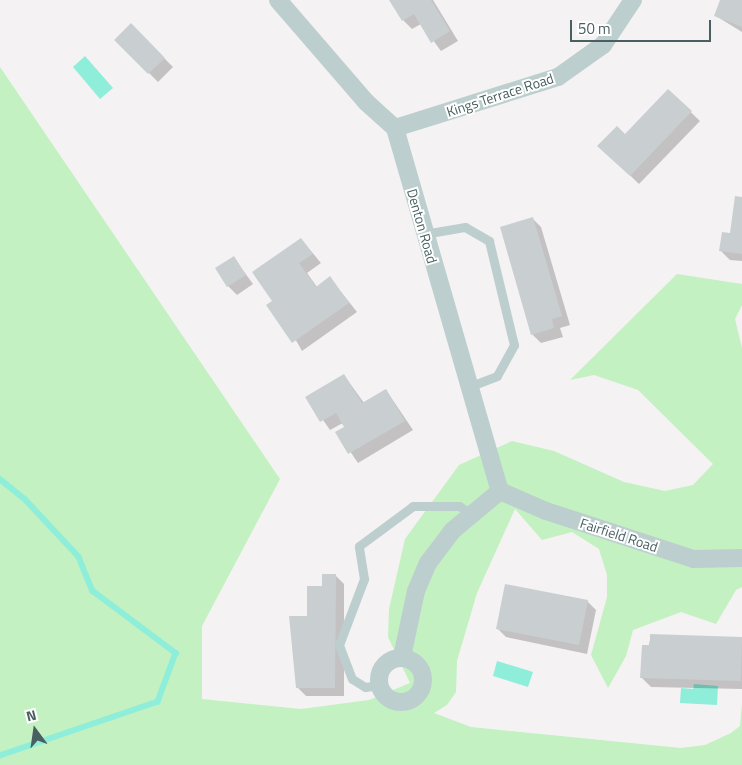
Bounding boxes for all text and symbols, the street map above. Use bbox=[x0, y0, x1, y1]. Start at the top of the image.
scale bar bbox=[572, 10, 713, 42]
text: 50 m bbox=[578, 17, 611, 40]
street label: Kings Terrace Road bbox=[444, 70, 556, 120]
street label: Denton Road bbox=[403, 187, 441, 265]
street label: Fairfield Road bbox=[578, 515, 660, 555]
text: N bbox=[24, 704, 38, 726]
north arrow bbox=[10, 705, 60, 755]

